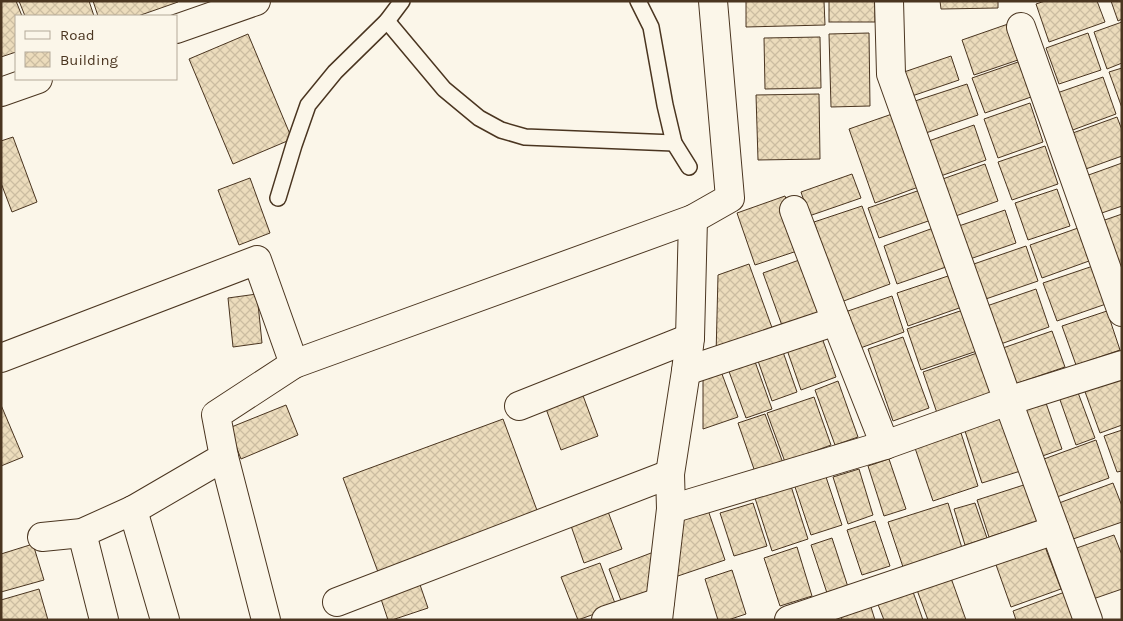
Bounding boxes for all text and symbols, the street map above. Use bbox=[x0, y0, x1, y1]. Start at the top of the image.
legend bbox=[15, 15, 178, 80]
text: Road bbox=[60, 26, 95, 44]
text: Building bbox=[60, 51, 118, 69]

